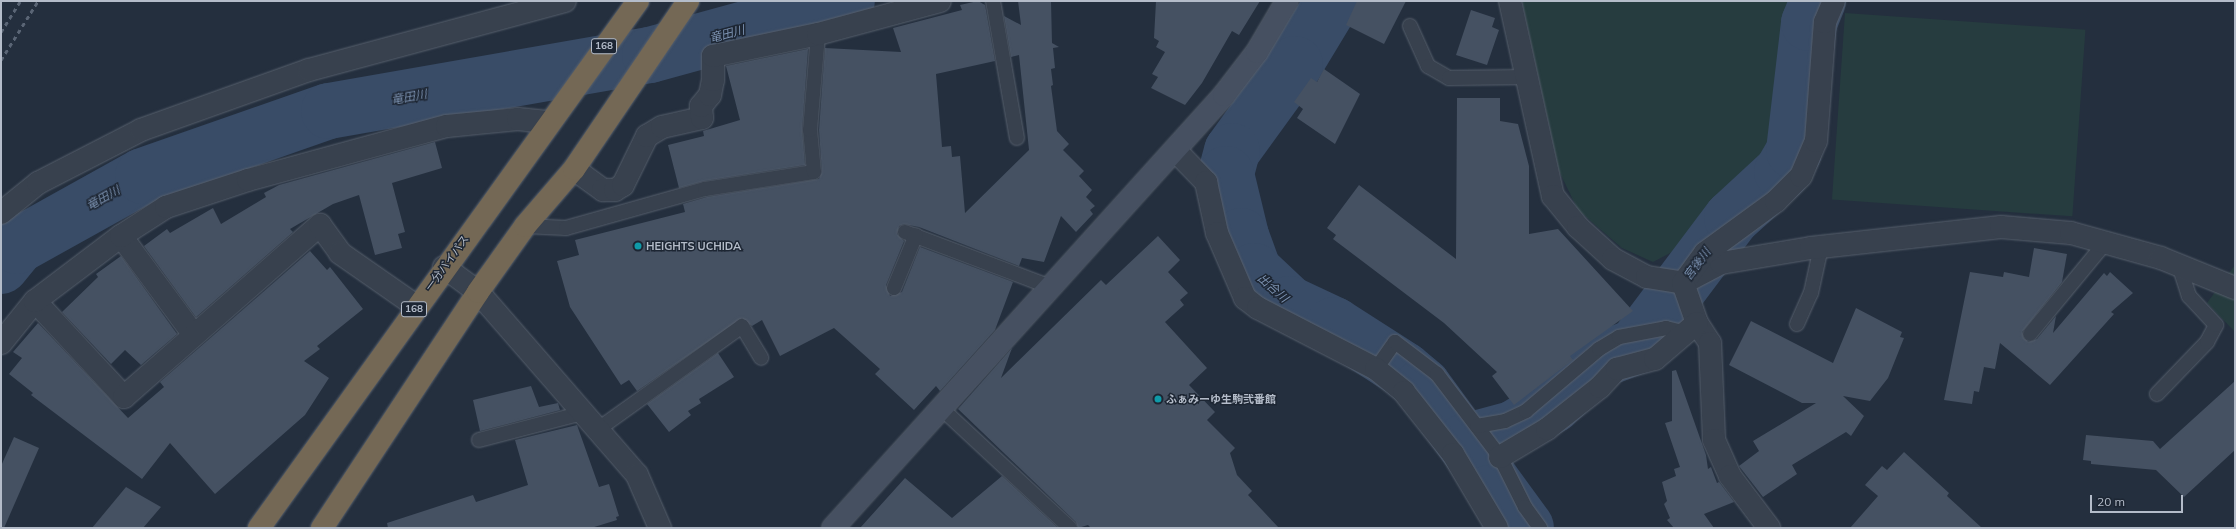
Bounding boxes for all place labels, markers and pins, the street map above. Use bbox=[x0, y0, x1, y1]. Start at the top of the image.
place label: HEIGHTS UCHIDA bbox=[646, 239, 741, 253]
marker: HEIGHTS UCHIDA bbox=[633, 241, 643, 251]
place label: ふぁみーゆ生駒弐番館 bbox=[1166, 392, 1276, 406]
marker: ふぁみーゆ生駒弐番館 bbox=[1153, 394, 1163, 404]

